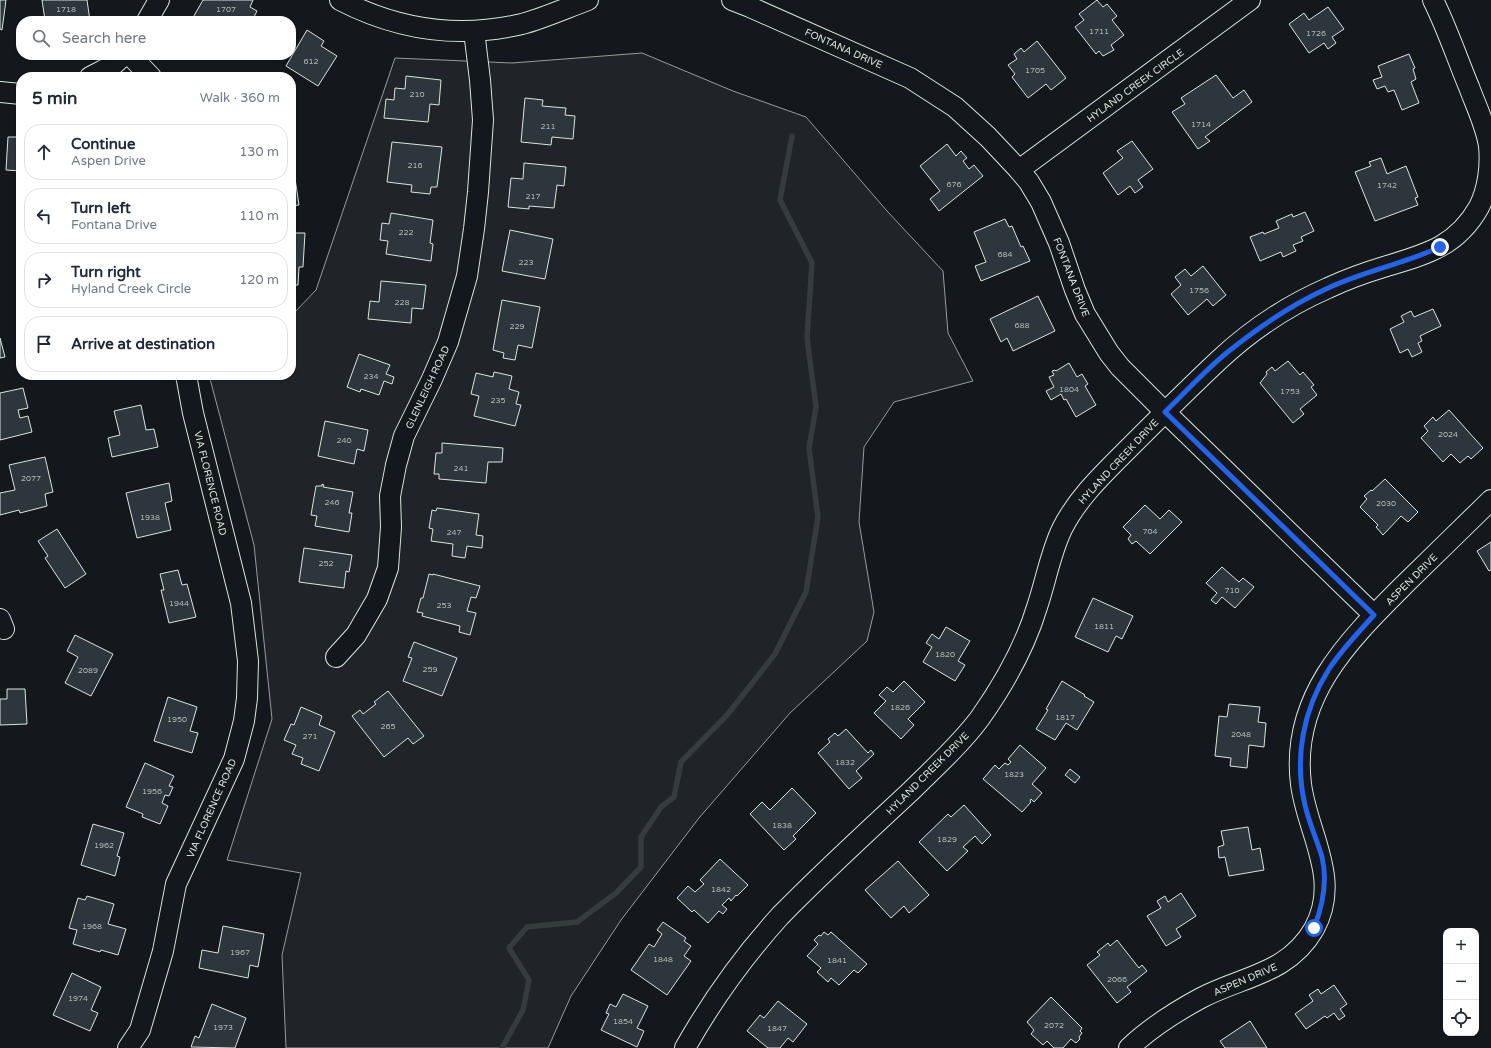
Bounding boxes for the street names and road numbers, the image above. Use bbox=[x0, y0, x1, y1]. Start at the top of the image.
street label: FONTANA DRIVE bbox=[803, 26, 884, 71]
street label: HYLAND CREEK CIRCLE bbox=[1085, 46, 1187, 125]
street label: FONTANA DRIVE bbox=[1050, 236, 1092, 319]
street label: GLENLEIGH ROAD bbox=[403, 344, 452, 431]
street label: HYLAND CREEK DRIVE bbox=[1076, 417, 1161, 507]
street label: VIA FLORENCE ROAD bbox=[191, 430, 229, 537]
street label: ASPEN DRIVE bbox=[1383, 551, 1440, 608]
street label: HYLAND CREEK DRIVE bbox=[884, 730, 972, 818]
street label: VIA FLORENCE ROAD bbox=[185, 757, 239, 860]
street label: ASPEN DRIVE bbox=[1212, 961, 1279, 999]

